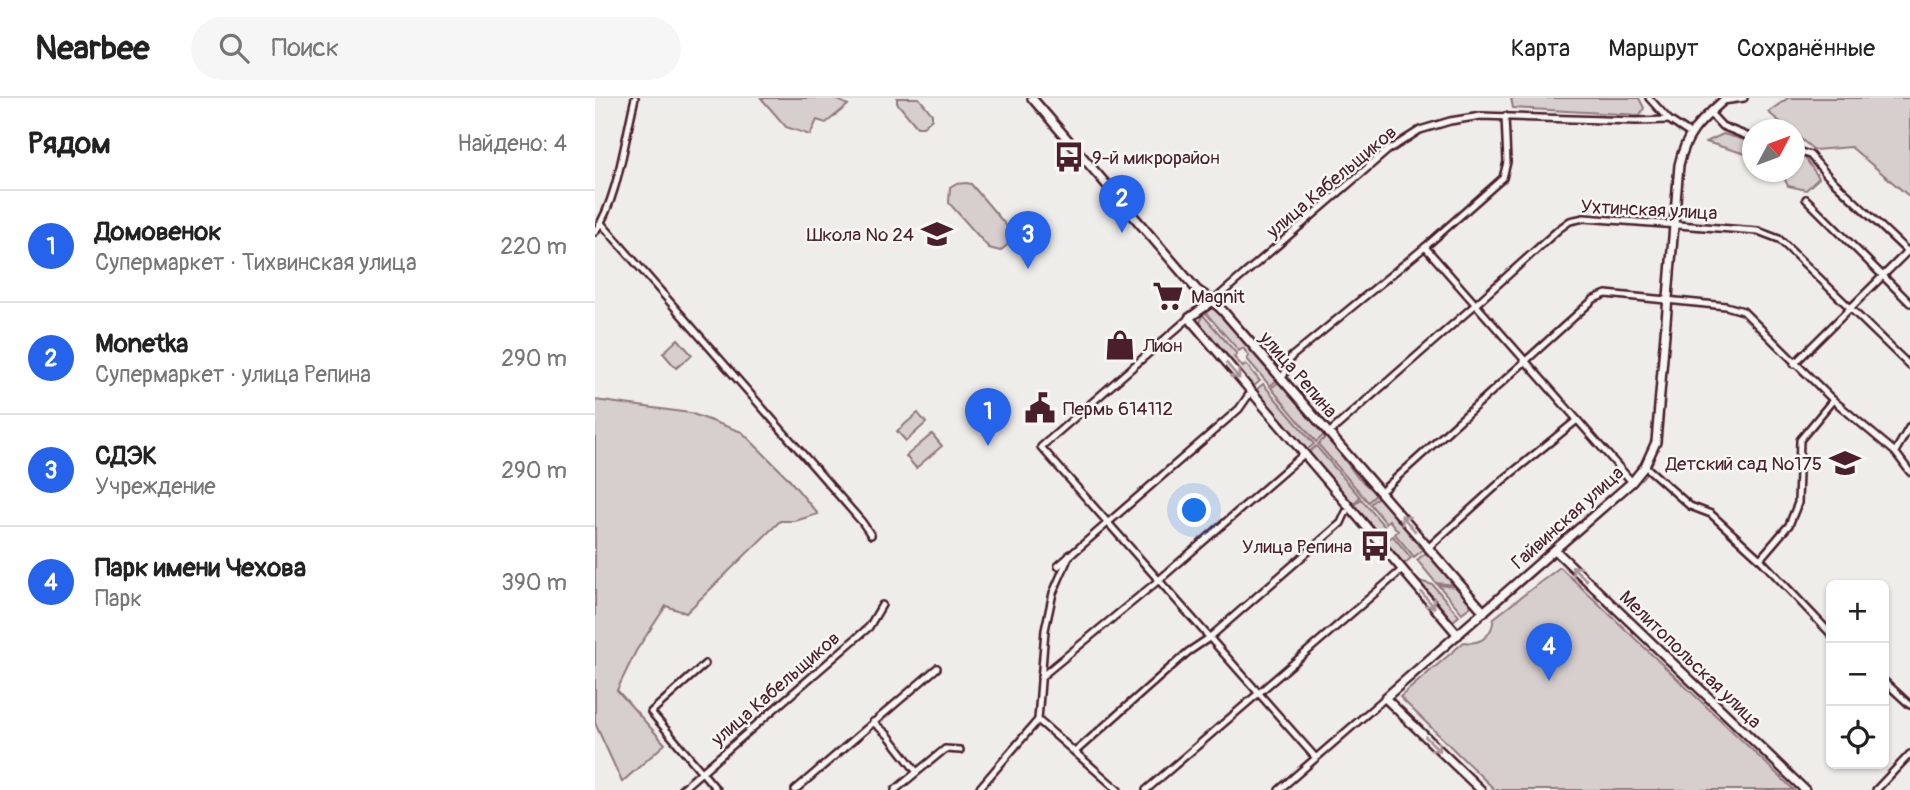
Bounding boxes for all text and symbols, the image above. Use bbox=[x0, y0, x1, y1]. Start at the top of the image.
search box bbox=[191, 17, 681, 80]
text: Nearbee bbox=[35, 28, 149, 69]
icon: search bbox=[215, 29, 253, 67]
text: Поиск bbox=[271, 32, 339, 64]
text: Карта bbox=[1511, 34, 1570, 63]
text: Маршрут bbox=[1608, 34, 1699, 63]
text: Сохранённые bbox=[1737, 34, 1875, 63]
north arrow bbox=[1742, 119, 1805, 182]
street label: улица Кабельщиков bbox=[1261, 120, 1402, 244]
text: Рядом bbox=[28, 125, 111, 162]
text: Найдено: 4 bbox=[457, 129, 567, 158]
bus stop icon: 9-й микрорайон bbox=[1052, 140, 1086, 174]
place label: 9-й микрорайон bbox=[1092, 146, 1220, 170]
pin: 2 bbox=[1099, 175, 1145, 233]
street label: Ухтинская улица bbox=[1580, 194, 1718, 226]
pin: 3 bbox=[1005, 211, 1051, 269]
text: Домовенок bbox=[95, 216, 222, 248]
school or university icon: Школа № 24 bbox=[920, 217, 954, 251]
place label: Школа № 24 bbox=[807, 223, 914, 247]
text: 1 bbox=[47, 232, 56, 261]
text: 220 m bbox=[500, 232, 567, 261]
text: Супермаркет · Тихвинская улица bbox=[95, 248, 417, 277]
supermarket icon: Magnit bbox=[1151, 279, 1185, 313]
place label: Magnit bbox=[1191, 285, 1245, 309]
street label: улица Репина bbox=[1254, 326, 1342, 423]
text: Monetka bbox=[95, 328, 188, 360]
shop icon: Лион bbox=[1103, 328, 1137, 362]
place label: Лион bbox=[1142, 334, 1183, 358]
text: 2 bbox=[45, 344, 57, 373]
text: 290 m bbox=[501, 344, 567, 373]
text: Супермаркет · улица Репина bbox=[95, 360, 371, 389]
one-way arrow bbox=[1225, 361, 1241, 379]
pin: 1 bbox=[965, 388, 1011, 446]
public building icon: Пермь 614112 bbox=[1023, 391, 1057, 425]
place label: Пермь 614112 bbox=[1063, 397, 1173, 421]
text: СДЭК bbox=[95, 440, 157, 472]
school or university icon: Детский сад №175 bbox=[1828, 446, 1862, 480]
place label: Детский сад №175 bbox=[1665, 452, 1822, 476]
text: 3 bbox=[45, 456, 57, 485]
text: 290 m bbox=[501, 456, 567, 485]
street label: Гайвинская улица bbox=[1507, 461, 1629, 575]
text: Учреждение bbox=[95, 472, 216, 501]
your location bbox=[1177, 493, 1211, 527]
one-way arrow bbox=[1400, 514, 1416, 532]
bus stop icon: Улица Репина bbox=[1358, 529, 1392, 563]
place label: Улица Репина bbox=[1242, 535, 1352, 559]
text: Парк имени Чехова bbox=[95, 552, 306, 584]
one-way arrow bbox=[1570, 565, 1587, 582]
text: 4 bbox=[44, 568, 58, 597]
text: 390 m bbox=[501, 568, 567, 597]
map controls bbox=[1826, 580, 1889, 769]
button: + bbox=[1826, 580, 1889, 643]
text: Парк bbox=[95, 584, 142, 613]
street label: Мелитопольская улица bbox=[1614, 586, 1767, 734]
one-way arrow bbox=[1421, 590, 1436, 608]
pin: 4 bbox=[1526, 623, 1572, 681]
street label: улица Кабельщиков bbox=[706, 626, 845, 752]
button: − bbox=[1826, 643, 1889, 706]
button: locate bbox=[1826, 706, 1889, 769]
one-way arrow bbox=[1424, 736, 1441, 753]

